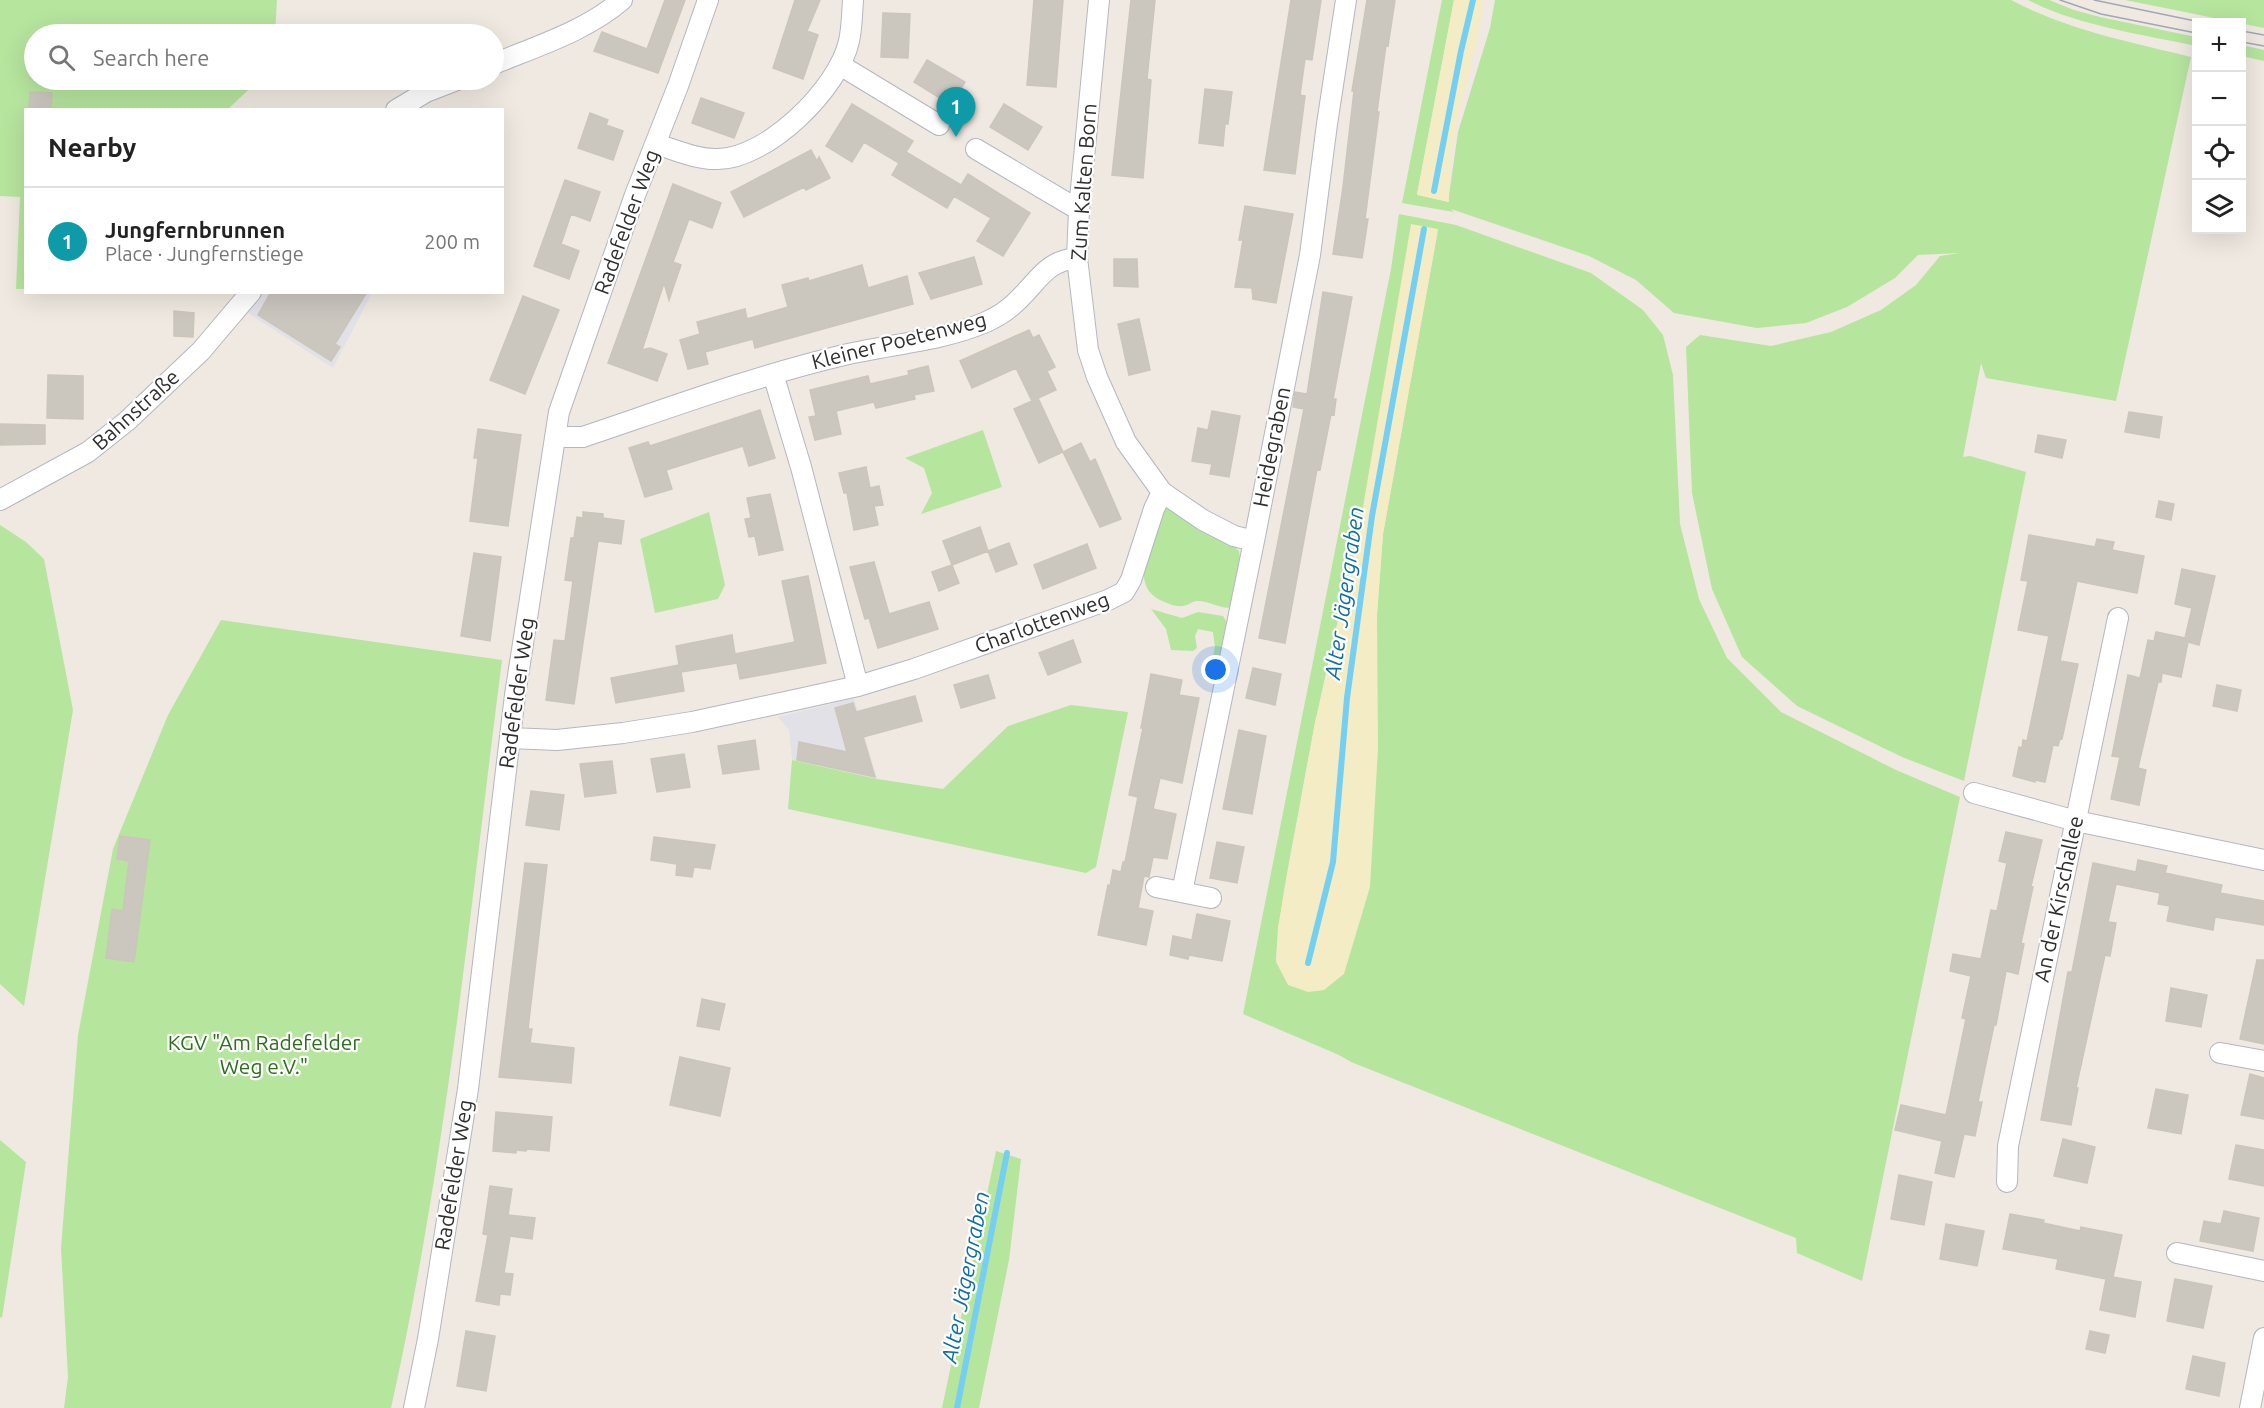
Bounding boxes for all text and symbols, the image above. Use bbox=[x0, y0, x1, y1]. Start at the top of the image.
map controls bbox=[2192, 18, 2246, 234]
button: + bbox=[2192, 18, 2246, 72]
search box bbox=[24, 24, 504, 90]
icon: search bbox=[45, 41, 78, 74]
text: Search here bbox=[93, 45, 209, 70]
button: − bbox=[2192, 72, 2246, 126]
pin: 1 bbox=[936, 88, 976, 137]
street label: Zum Kalten Born bbox=[1066, 102, 1100, 262]
button: locate bbox=[2192, 126, 2246, 180]
text: Nearby bbox=[48, 133, 136, 162]
street label: Radefelder Weg bbox=[589, 146, 663, 297]
button: layers bbox=[2192, 180, 2246, 234]
text: Jungfernbrunnen bbox=[105, 217, 285, 242]
text: 1 bbox=[62, 230, 73, 253]
text: 200 m bbox=[424, 230, 480, 253]
text: Place · Jungfernstiege bbox=[105, 242, 304, 265]
street label: Kleiner Poetenweg bbox=[809, 307, 989, 373]
street label: Bahnstraße bbox=[87, 364, 184, 454]
street label: Heidegraben bbox=[1248, 385, 1294, 509]
water label: Alter Jägergraben bbox=[1319, 505, 1368, 682]
street label: Charlottenweg bbox=[971, 587, 1112, 658]
street label: Radefelder Weg bbox=[494, 616, 538, 770]
your location bbox=[1201, 655, 1230, 684]
street label: An der Kirschallee bbox=[2029, 814, 2087, 984]
park label: KGV "Am Radefelder Weg e.V." bbox=[168, 1030, 360, 1078]
street label: Radefelder Weg bbox=[429, 1098, 477, 1252]
water label: Alter Jägergraben bbox=[935, 1189, 993, 1366]

